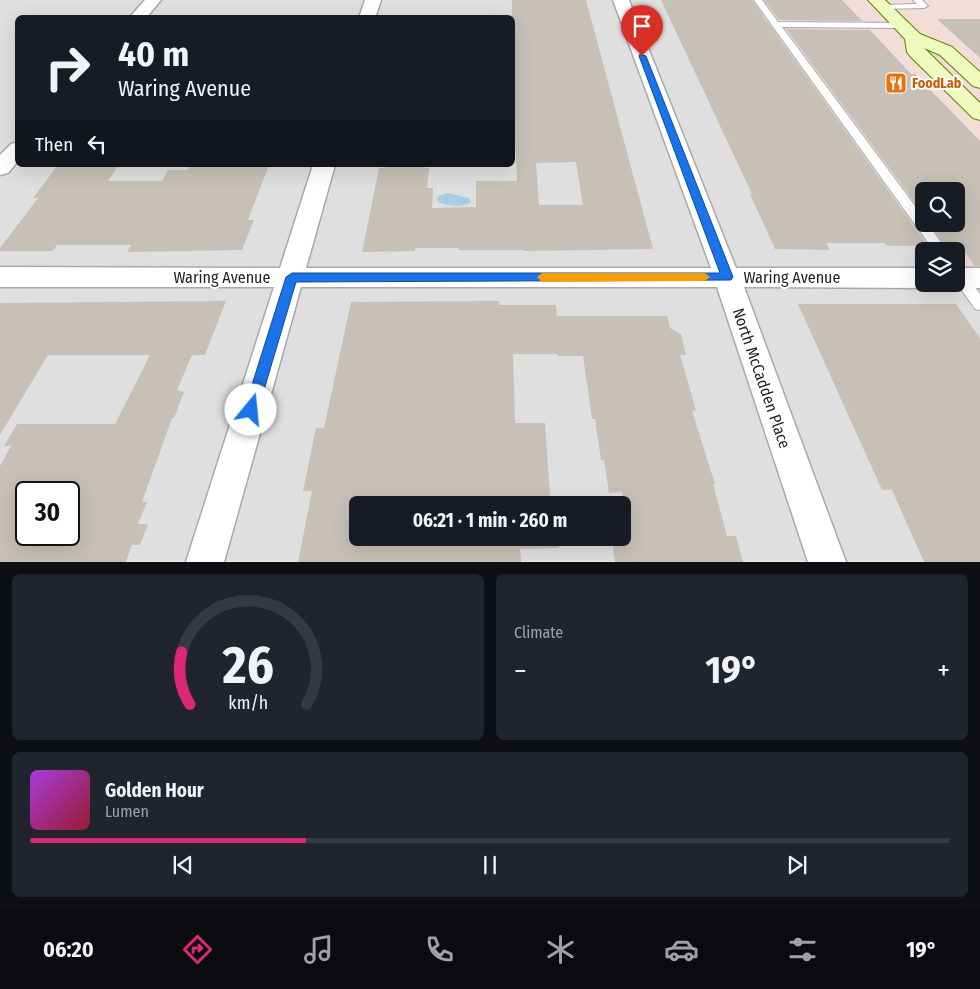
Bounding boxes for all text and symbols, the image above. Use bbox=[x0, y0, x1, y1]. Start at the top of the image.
pin bbox=[621, 5, 663, 56]
icon: arrive bbox=[628, 12, 656, 40]
text: 40 m bbox=[118, 33, 189, 75]
icon: right bbox=[35, 35, 100, 100]
restaurant icon: FoodLab bbox=[884, 71, 908, 95]
text: Waring Avenue bbox=[118, 75, 251, 102]
place label: FoodLab bbox=[912, 75, 962, 92]
icon: left bbox=[83, 130, 111, 158]
text: Then bbox=[35, 133, 73, 156]
map controls bbox=[915, 182, 965, 292]
button: search bbox=[915, 182, 965, 232]
button: layers bbox=[915, 242, 965, 292]
street label: Waring Avenue bbox=[174, 268, 270, 287]
street label: Waring Avenue bbox=[744, 268, 840, 287]
street label: North McCadden Place bbox=[729, 306, 794, 451]
position arrow bbox=[224, 383, 276, 435]
speed limit sign: 30 bbox=[15, 481, 80, 546]
text: 06:21 · 1 min · 260 m bbox=[413, 509, 567, 532]
text: Climate bbox=[514, 623, 563, 642]
text: 26 bbox=[221, 634, 274, 697]
text: 19° bbox=[705, 647, 759, 693]
text: − bbox=[514, 654, 527, 687]
text: + bbox=[937, 654, 950, 687]
text: km/h bbox=[228, 692, 268, 714]
text: Golden Hour bbox=[105, 779, 204, 802]
text: Lumen bbox=[105, 802, 149, 821]
icon: previous bbox=[169, 851, 197, 879]
icon: pause bbox=[476, 851, 504, 879]
icon: next bbox=[783, 851, 811, 879]
icon: directions bbox=[180, 932, 215, 967]
icon: music bbox=[301, 932, 336, 967]
icon: phone bbox=[422, 932, 457, 967]
icon: climate bbox=[543, 932, 578, 967]
icon: car bbox=[664, 932, 699, 967]
icon: filters bbox=[785, 932, 820, 967]
text: 06:20 bbox=[43, 936, 94, 963]
text: 19° bbox=[906, 936, 937, 963]

